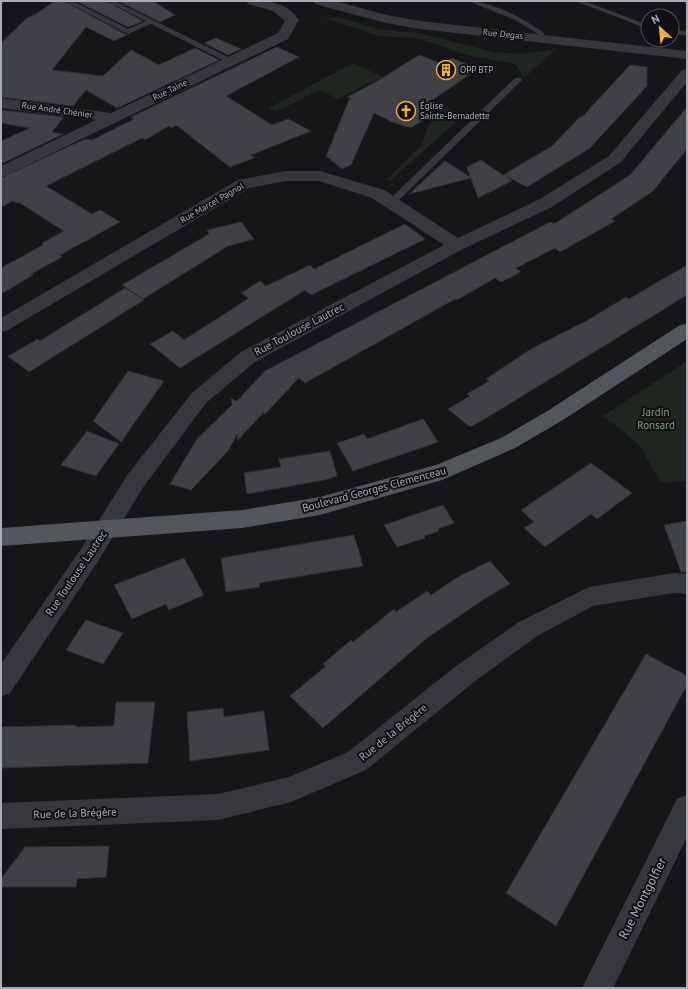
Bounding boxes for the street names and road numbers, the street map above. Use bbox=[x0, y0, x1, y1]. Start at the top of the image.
street label: Rue Degas bbox=[482, 26, 524, 41]
street label: Rue Taine bbox=[151, 76, 189, 103]
street label: Rue André Chénier bbox=[21, 99, 93, 120]
street label: Rue Marcel Pagnol bbox=[178, 180, 246, 225]
street label: Rue Toulouse Lautrec bbox=[252, 299, 346, 359]
street label: Boulevard Georges Clemenceau bbox=[301, 463, 448, 515]
street label: Rue Toulouse Lautrec bbox=[42, 528, 110, 618]
street label: Rue de la Brégère bbox=[356, 700, 430, 764]
street label: Rue de la Brégère bbox=[33, 805, 117, 821]
street label: Rue Montgolfier bbox=[615, 854, 671, 942]

